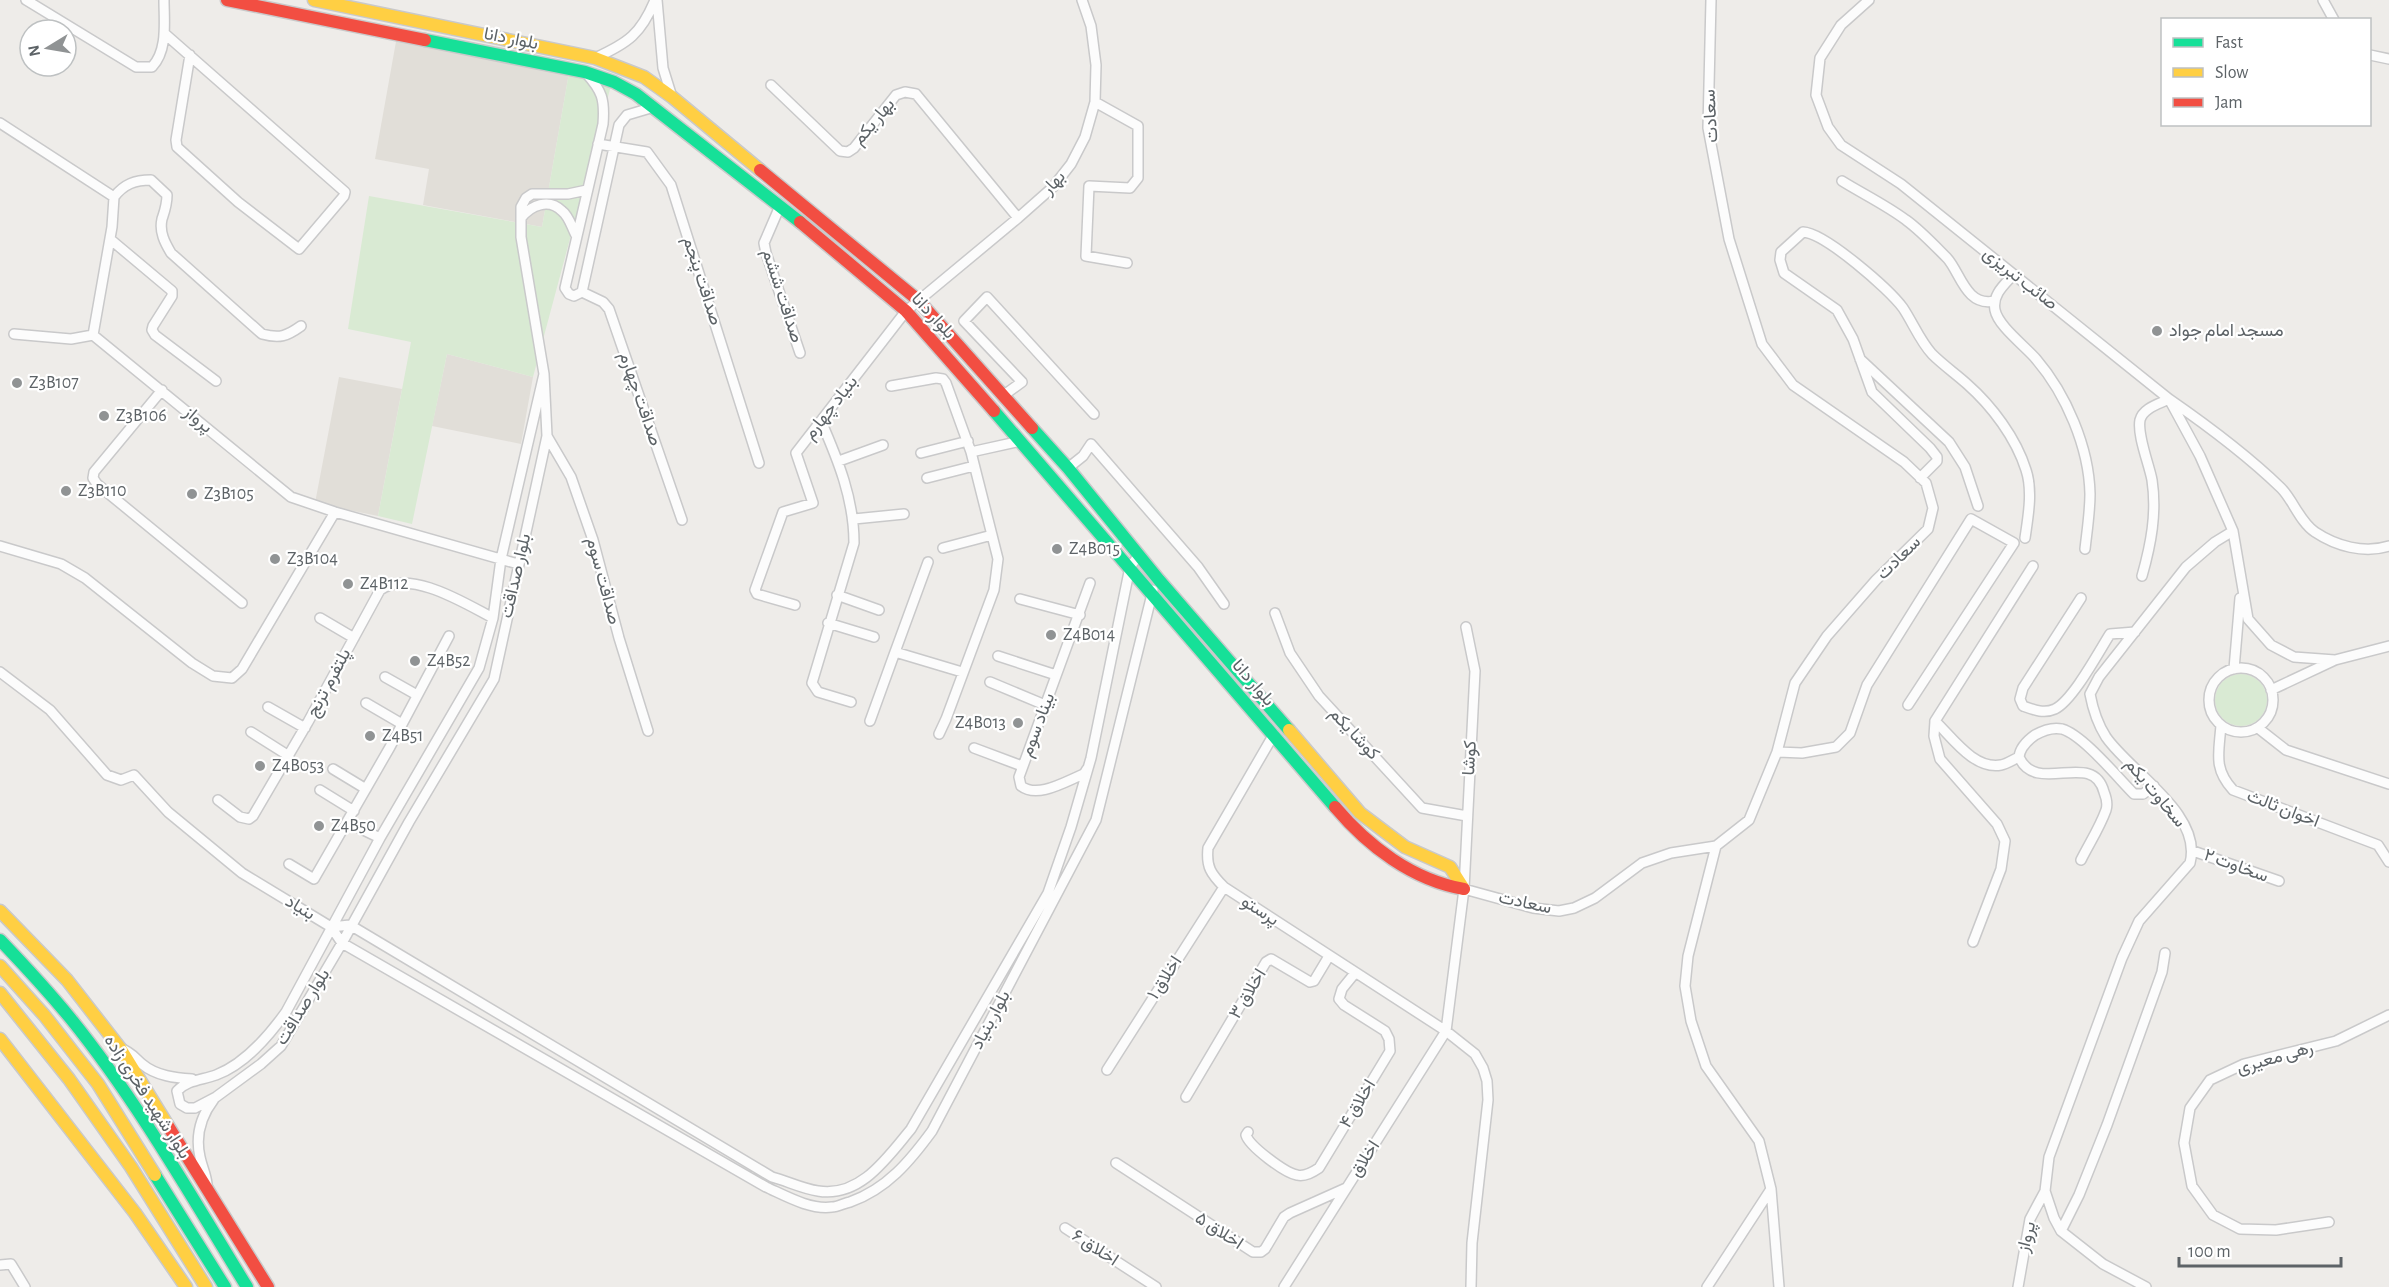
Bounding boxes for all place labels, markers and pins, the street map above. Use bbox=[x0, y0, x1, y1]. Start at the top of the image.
place label: مسجد امام جواد bbox=[2169, 322, 2284, 342]
marker: مسجد امام جواد bbox=[2150, 324, 2164, 338]
place label: Z3B107 bbox=[29, 374, 79, 392]
marker: Z3B107 bbox=[10, 376, 24, 390]
place label: Z3B106 bbox=[116, 407, 167, 425]
marker: Z3B106 bbox=[97, 409, 111, 423]
place label: Z3B110 bbox=[78, 482, 126, 500]
marker: Z3B110 bbox=[59, 484, 73, 498]
place label: Z3B105 bbox=[204, 485, 254, 503]
marker: Z3B105 bbox=[185, 487, 199, 501]
place label: Z4B015 bbox=[1069, 540, 1120, 558]
marker: Z4B015 bbox=[1050, 542, 1064, 556]
place label: Z3B104 bbox=[287, 550, 338, 568]
marker: Z3B104 bbox=[268, 552, 282, 566]
place label: Z4B112 bbox=[360, 575, 408, 593]
marker: Z4B112 bbox=[341, 577, 355, 591]
place label: Z4B014 bbox=[1063, 626, 1116, 644]
marker: Z4B014 bbox=[1044, 628, 1058, 642]
place label: Z4B52 bbox=[427, 652, 471, 670]
marker: Z4B52 bbox=[408, 654, 422, 668]
place label: Z4B013 bbox=[955, 714, 1006, 732]
marker: Z4B013 bbox=[1011, 716, 1025, 730]
place label: Z4B51 bbox=[382, 727, 424, 745]
marker: Z4B51 bbox=[363, 729, 377, 743]
place label: Z4B053 bbox=[272, 757, 324, 775]
marker: Z4B053 bbox=[253, 759, 267, 773]
place label: Z4B50 bbox=[331, 817, 376, 835]
marker: Z4B50 bbox=[312, 819, 326, 833]

